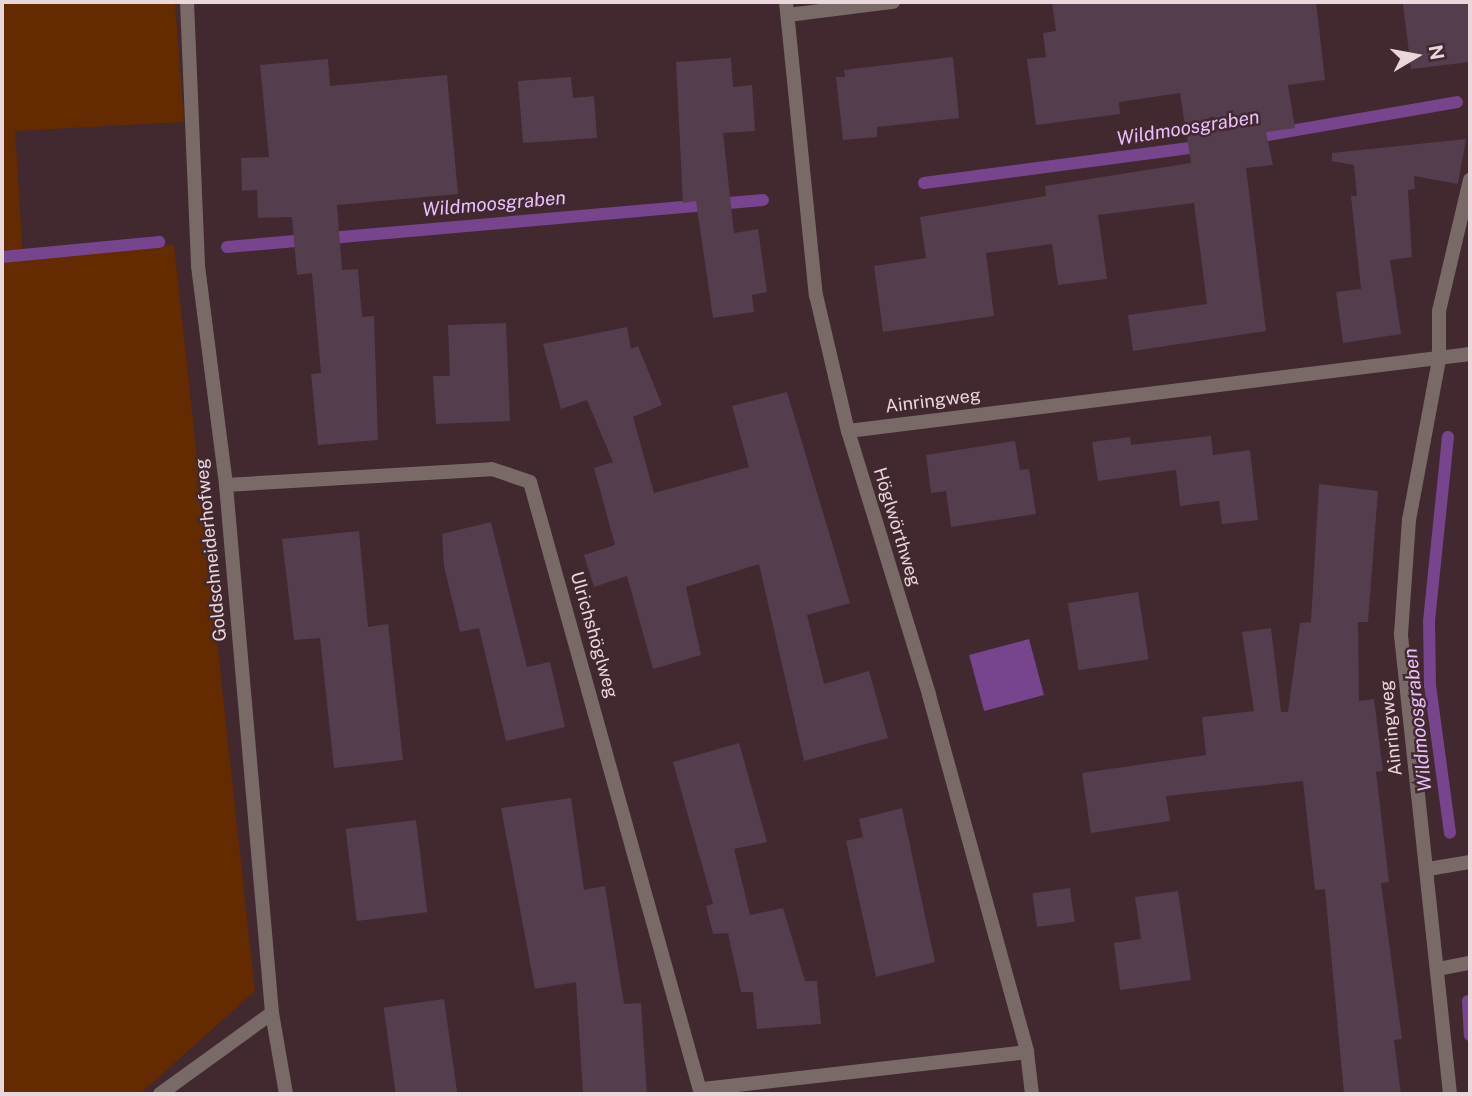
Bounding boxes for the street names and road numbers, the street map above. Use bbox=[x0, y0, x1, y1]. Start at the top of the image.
street label: Ainringweg bbox=[884, 384, 982, 418]
street label: Goldschneiderhofweg bbox=[191, 457, 231, 643]
street label: Höglwörthweg bbox=[869, 465, 925, 589]
street label: Ulrichshöglweg bbox=[566, 569, 622, 701]
street label: Ainringweg bbox=[1375, 679, 1407, 777]

